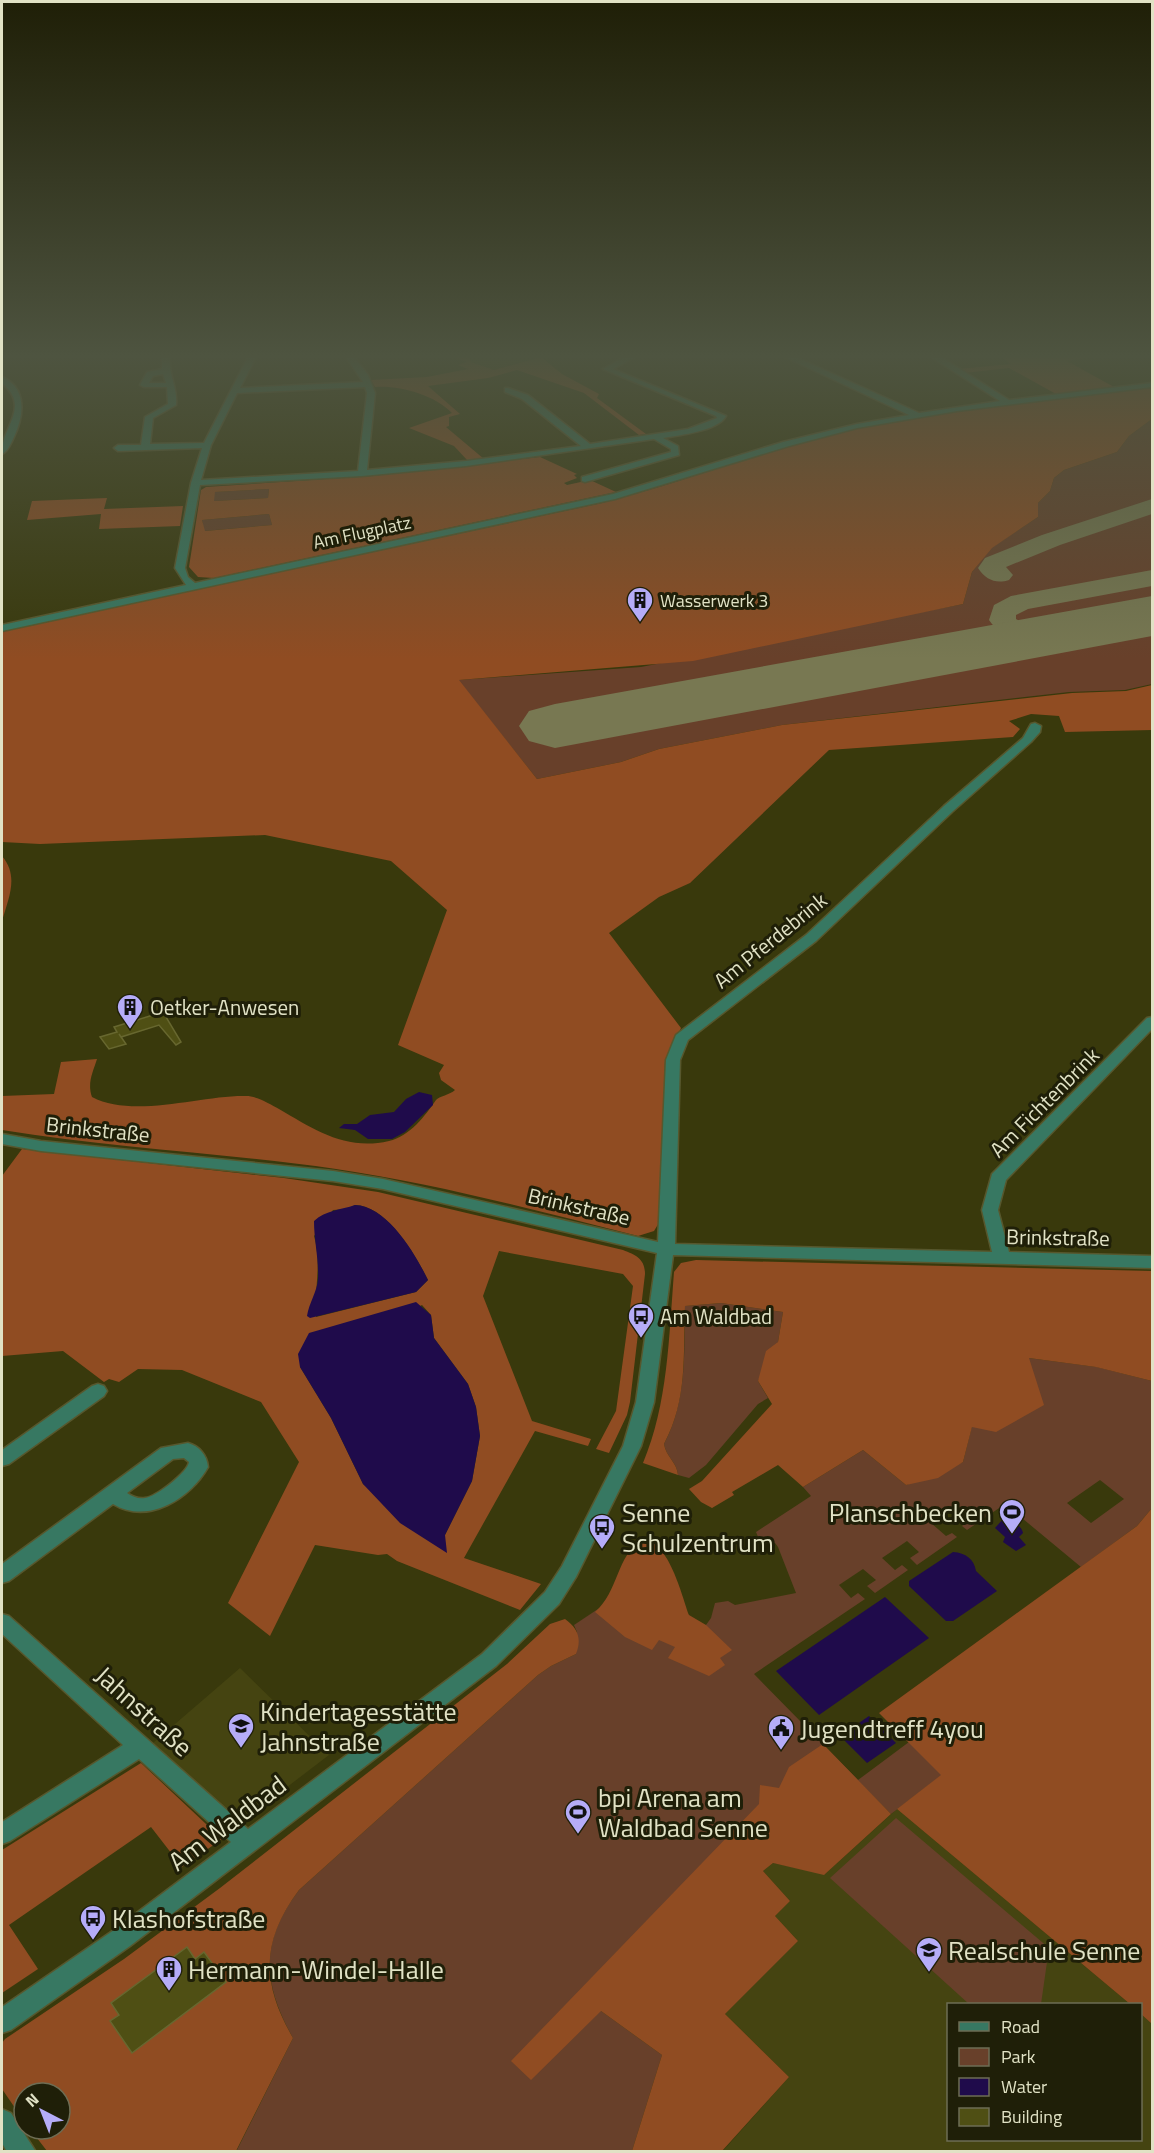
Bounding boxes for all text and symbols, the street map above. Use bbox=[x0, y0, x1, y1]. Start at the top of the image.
street label: Am Flugplatz bbox=[311, 508, 413, 556]
building icon: Wasserwerk 3 bbox=[625, 585, 655, 623]
place label: Wasserwerk 3 bbox=[660, 587, 768, 614]
street label: Am Pferdebrink bbox=[707, 884, 833, 996]
place label: Oetker-Anwesen bbox=[150, 991, 299, 1023]
building icon: Oetker-Anwesen bbox=[115, 992, 145, 1030]
street label: Am Fichtenbrink bbox=[982, 1040, 1106, 1164]
street label: Brinkstraße bbox=[45, 1108, 151, 1150]
street label: Brinkstraße bbox=[525, 1179, 633, 1233]
street label: Brinkstraße bbox=[1006, 1220, 1110, 1254]
place label: Am Waldbad bbox=[660, 1300, 772, 1332]
bus stop icon: Am Waldbad bbox=[626, 1301, 656, 1339]
place label: Senne Schulzentrum bbox=[622, 1493, 774, 1562]
place label: Planschbecken bbox=[829, 1493, 992, 1532]
sports icon: Planschbecken bbox=[997, 1497, 1027, 1535]
bus stop icon: Senne Schulzentrum bbox=[587, 1512, 617, 1550]
street label: Jahnstraße bbox=[86, 1656, 202, 1766]
place label: Kindertagesstätte Jahnstraße bbox=[260, 1692, 457, 1761]
place label: Jugendtreff 4you bbox=[800, 1709, 984, 1748]
school or university icon: Kindertagesstätte Jahnstraße bbox=[226, 1711, 256, 1749]
public building icon: Jugendtreff 4you bbox=[766, 1713, 796, 1751]
street label: Am Waldbad bbox=[160, 1766, 294, 1880]
place label: bpi Arena am Waldbad Senne bbox=[598, 1778, 768, 1847]
sports icon: bpi Arena am Waldbad Senne bbox=[563, 1797, 593, 1835]
place label: Klashofstraße bbox=[112, 1899, 266, 1938]
bus stop icon: Klashofstraße bbox=[78, 1903, 108, 1941]
place label: Realschule Senne bbox=[948, 1931, 1140, 1970]
school or university icon: Realschule Senne bbox=[914, 1935, 944, 1973]
place label: Hermann-Windel-Halle bbox=[188, 1950, 444, 1989]
building icon: Hermann-Windel-Halle bbox=[154, 1954, 184, 1992]
legend bbox=[947, 2003, 1142, 2141]
text: Road bbox=[1001, 2013, 1040, 2040]
text: Park bbox=[1001, 2043, 1036, 2070]
text: Water bbox=[1001, 2073, 1047, 2100]
north arrow bbox=[12, 2081, 72, 2141]
text: N bbox=[20, 2087, 44, 2112]
text: Building bbox=[1001, 2103, 1062, 2130]

